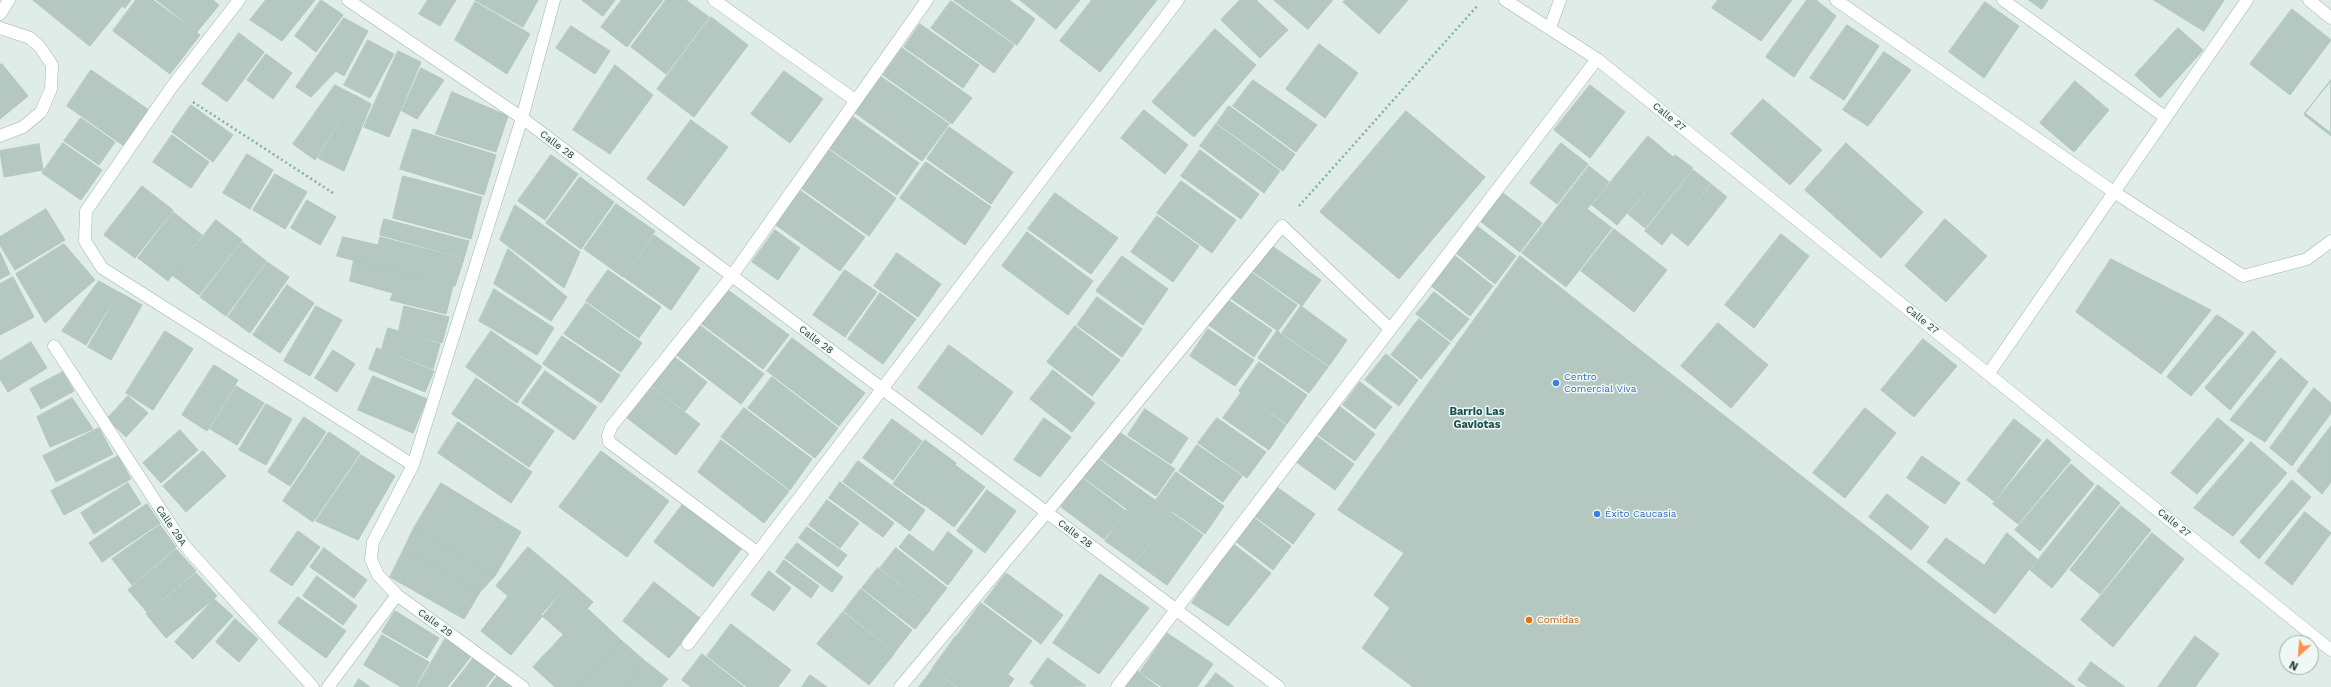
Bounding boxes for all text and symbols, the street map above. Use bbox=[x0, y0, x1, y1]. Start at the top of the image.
street label: Calle 27 bbox=[1650, 100, 1688, 134]
street label: Calle 28 bbox=[537, 128, 577, 162]
street label: Calle 27 bbox=[1903, 303, 1941, 337]
street label: Calle 28 bbox=[796, 323, 836, 357]
place label: Centro Comercial Viva bbox=[1564, 371, 1636, 394]
marker: Centro Comercial Viva bbox=[1551, 378, 1561, 388]
district label: Barrio Las Gaviotas bbox=[1449, 405, 1505, 431]
street label: Calle 29A bbox=[153, 503, 189, 549]
street label: Calle 27 bbox=[2155, 506, 2193, 540]
place label: Éxito Caucasia bbox=[1605, 508, 1677, 520]
marker: Éxito Caucasia bbox=[1592, 509, 1602, 519]
street label: Calle 28 bbox=[1055, 517, 1095, 551]
street label: Calle 29 bbox=[415, 606, 455, 640]
place label: Comidas bbox=[1537, 614, 1579, 626]
marker: Comidas bbox=[1524, 615, 1534, 625]
north arrow bbox=[2279, 635, 2319, 675]
text: N bbox=[2287, 658, 2300, 673]

